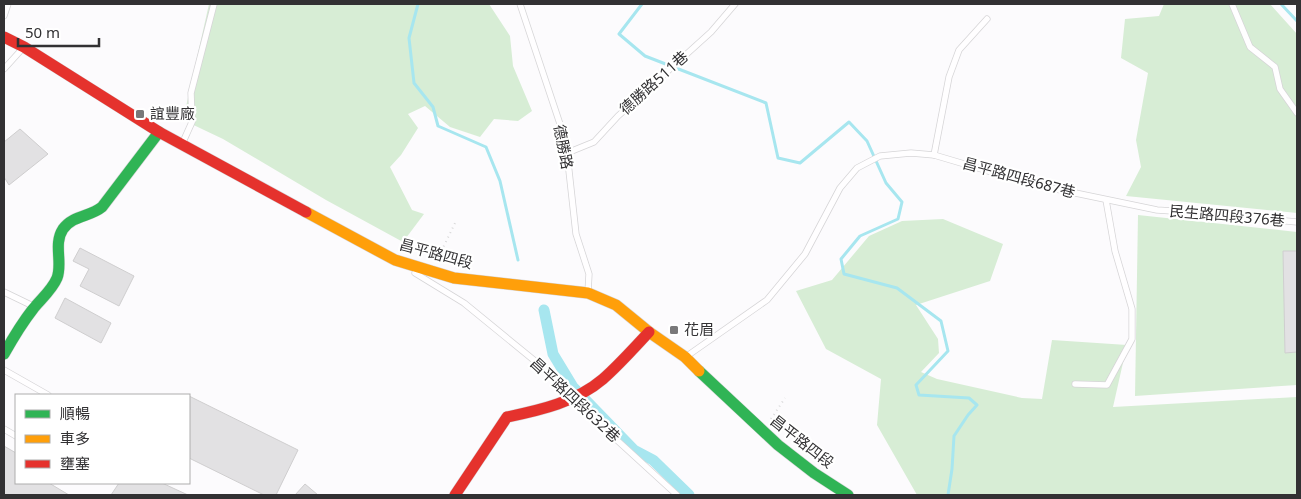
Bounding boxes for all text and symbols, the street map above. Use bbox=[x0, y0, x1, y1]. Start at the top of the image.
scale bar bbox=[18, 15, 99, 47]
text: 50 m bbox=[25, 22, 60, 42]
street label: 德勝路511巷 bbox=[615, 46, 692, 118]
place label: 誼豐廠 bbox=[150, 103, 195, 123]
marker: 誼豐廠 bbox=[134, 108, 146, 120]
street label: 德勝路 bbox=[550, 123, 578, 171]
street label: 昌平路四段687巷 bbox=[961, 152, 1078, 202]
street label: 民生路四段376巷 bbox=[1169, 200, 1286, 230]
street label: 昌平路四段 bbox=[397, 234, 475, 272]
place label: 花眉 bbox=[684, 319, 714, 339]
marker: 花眉 bbox=[668, 324, 680, 336]
street label: 昌平路四段632巷 bbox=[527, 352, 625, 446]
legend bbox=[15, 394, 190, 484]
text: 順暢 bbox=[60, 403, 90, 423]
street label: 昌平路四段 bbox=[767, 410, 838, 472]
text: 車多 bbox=[60, 428, 90, 448]
text: 壅塞 bbox=[60, 453, 90, 473]

